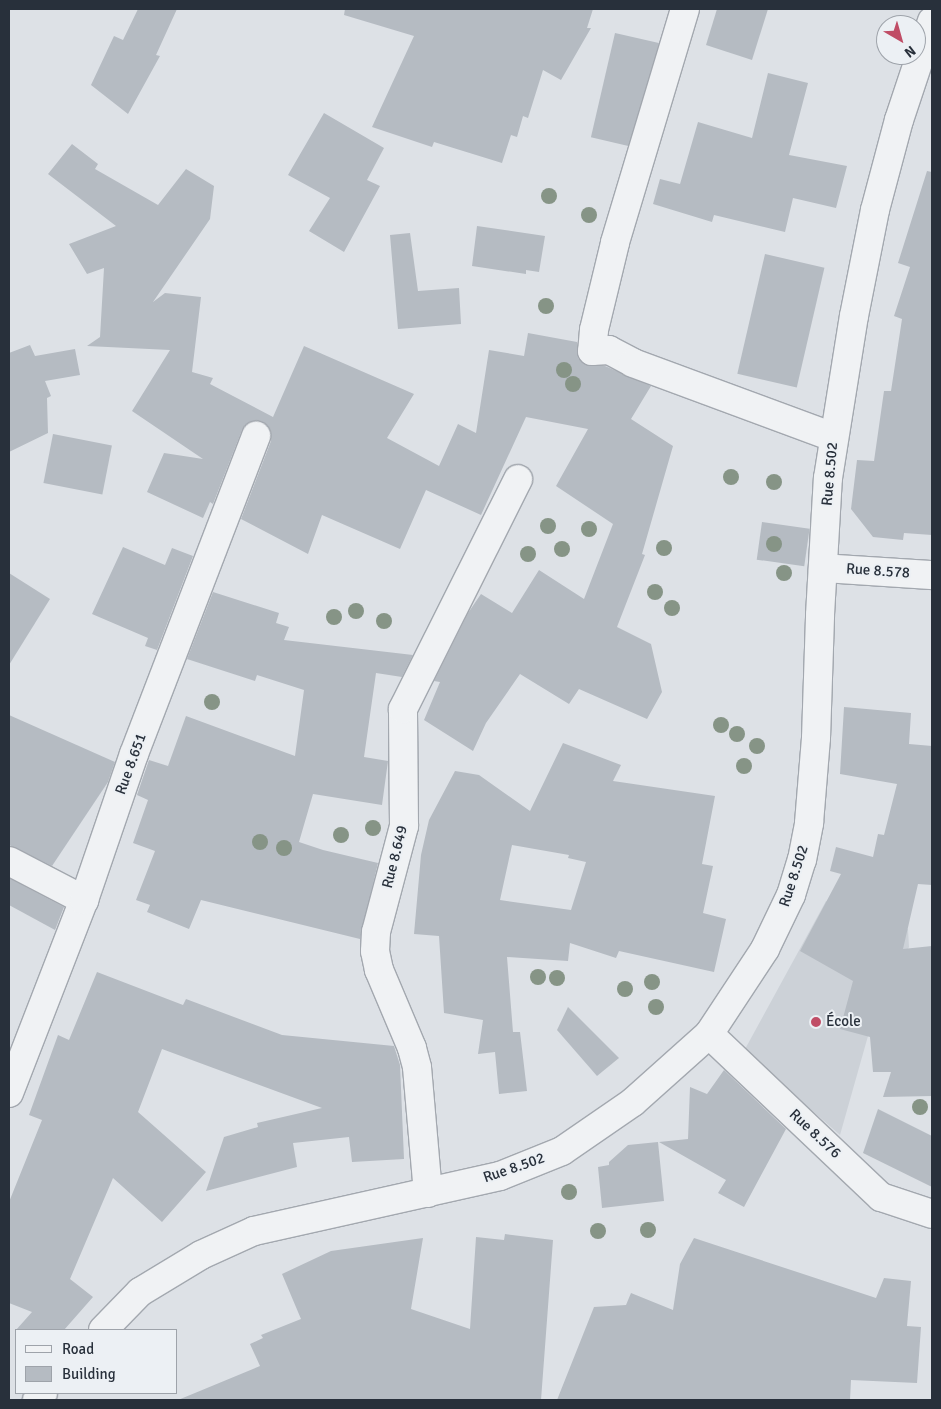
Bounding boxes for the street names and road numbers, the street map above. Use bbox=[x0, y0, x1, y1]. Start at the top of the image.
street label: Rue 8.502 bbox=[818, 441, 842, 507]
street label: Rue 8.578 bbox=[845, 560, 911, 582]
street label: Rue 8.651 bbox=[112, 731, 150, 797]
street label: Rue 8.649 bbox=[379, 824, 411, 890]
street label: Rue 8.502 bbox=[776, 843, 812, 909]
street label: Rue 8.576 bbox=[785, 1106, 845, 1162]
street label: Rue 8.502 bbox=[481, 1149, 547, 1187]

